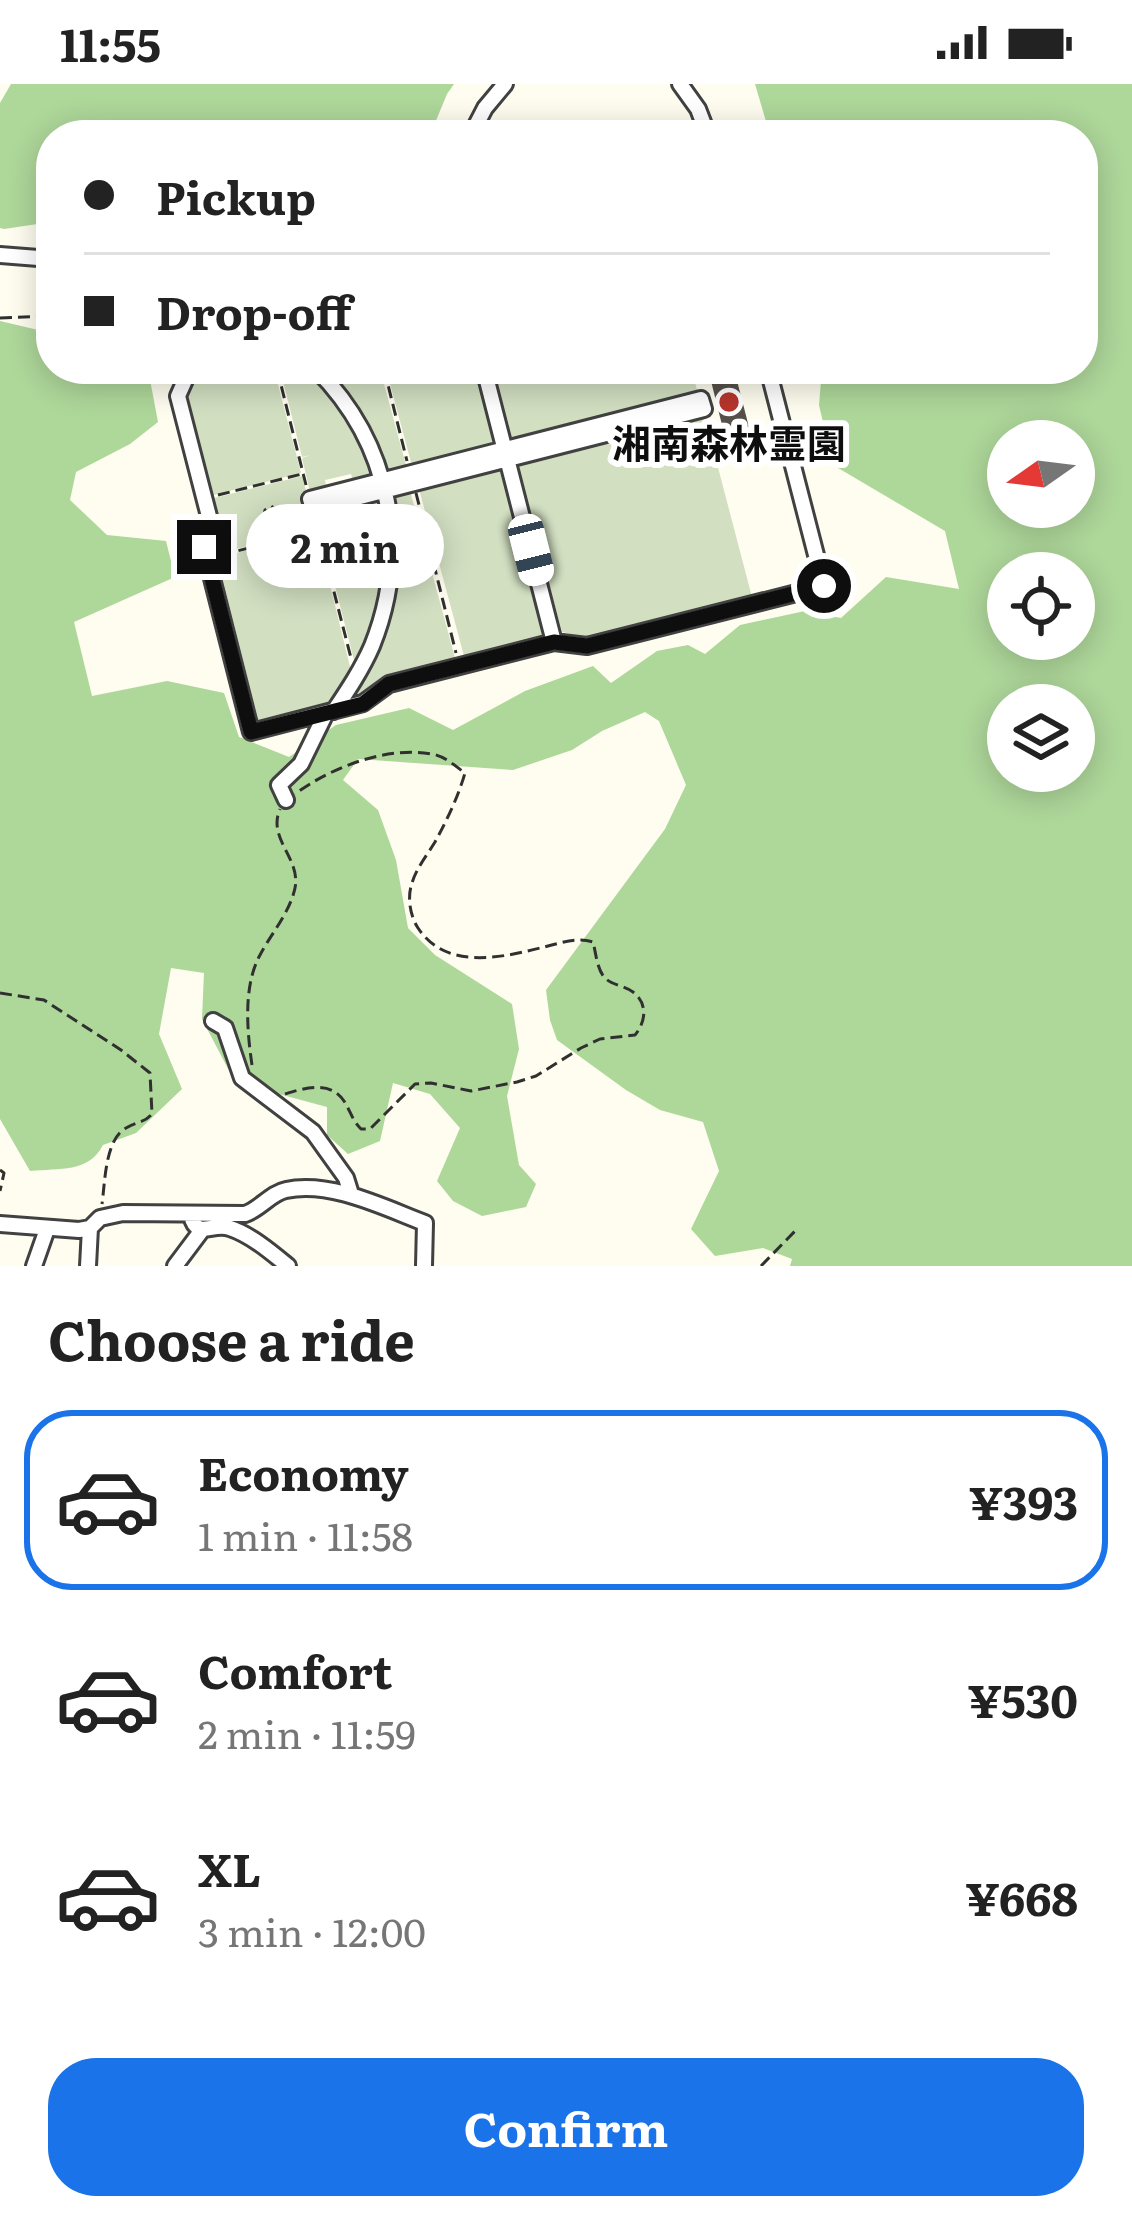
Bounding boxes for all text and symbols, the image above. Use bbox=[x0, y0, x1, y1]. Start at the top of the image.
text: 11:55 bbox=[60, 9, 161, 76]
text: Pickup bbox=[156, 162, 316, 229]
text: Drop-off bbox=[156, 277, 352, 344]
marker: 湘南森林霊園 bbox=[716, 389, 742, 415]
place label: 湘南森林霊園 bbox=[612, 412, 846, 470]
north arrow bbox=[987, 420, 1095, 528]
map controls bbox=[987, 420, 1095, 792]
callout: 2 min bbox=[246, 505, 444, 589]
car bbox=[505, 511, 557, 589]
text: 2 min bbox=[291, 517, 399, 575]
route end bbox=[177, 520, 231, 574]
button: locate bbox=[987, 552, 1095, 660]
route start bbox=[797, 559, 851, 613]
button: layers bbox=[987, 684, 1095, 792]
text: Choose a ride bbox=[48, 1297, 415, 1378]
text: Economy bbox=[198, 1438, 409, 1505]
icon: car bbox=[54, 1446, 162, 1554]
text: ¥393 bbox=[969, 1467, 1078, 1534]
text: 1 min · 11:58 bbox=[198, 1505, 413, 1563]
text: Comfort bbox=[198, 1636, 392, 1703]
icon: car bbox=[54, 1644, 162, 1752]
text: ¥530 bbox=[968, 1665, 1078, 1732]
text: 2 min · 11:59 bbox=[198, 1703, 416, 1761]
text: XL bbox=[198, 1834, 261, 1901]
icon: car bbox=[54, 1842, 162, 1950]
text: ¥668 bbox=[965, 1863, 1078, 1930]
text: 3 min · 12:00 bbox=[198, 1901, 426, 1959]
button: Confirm bbox=[48, 2058, 1084, 2196]

